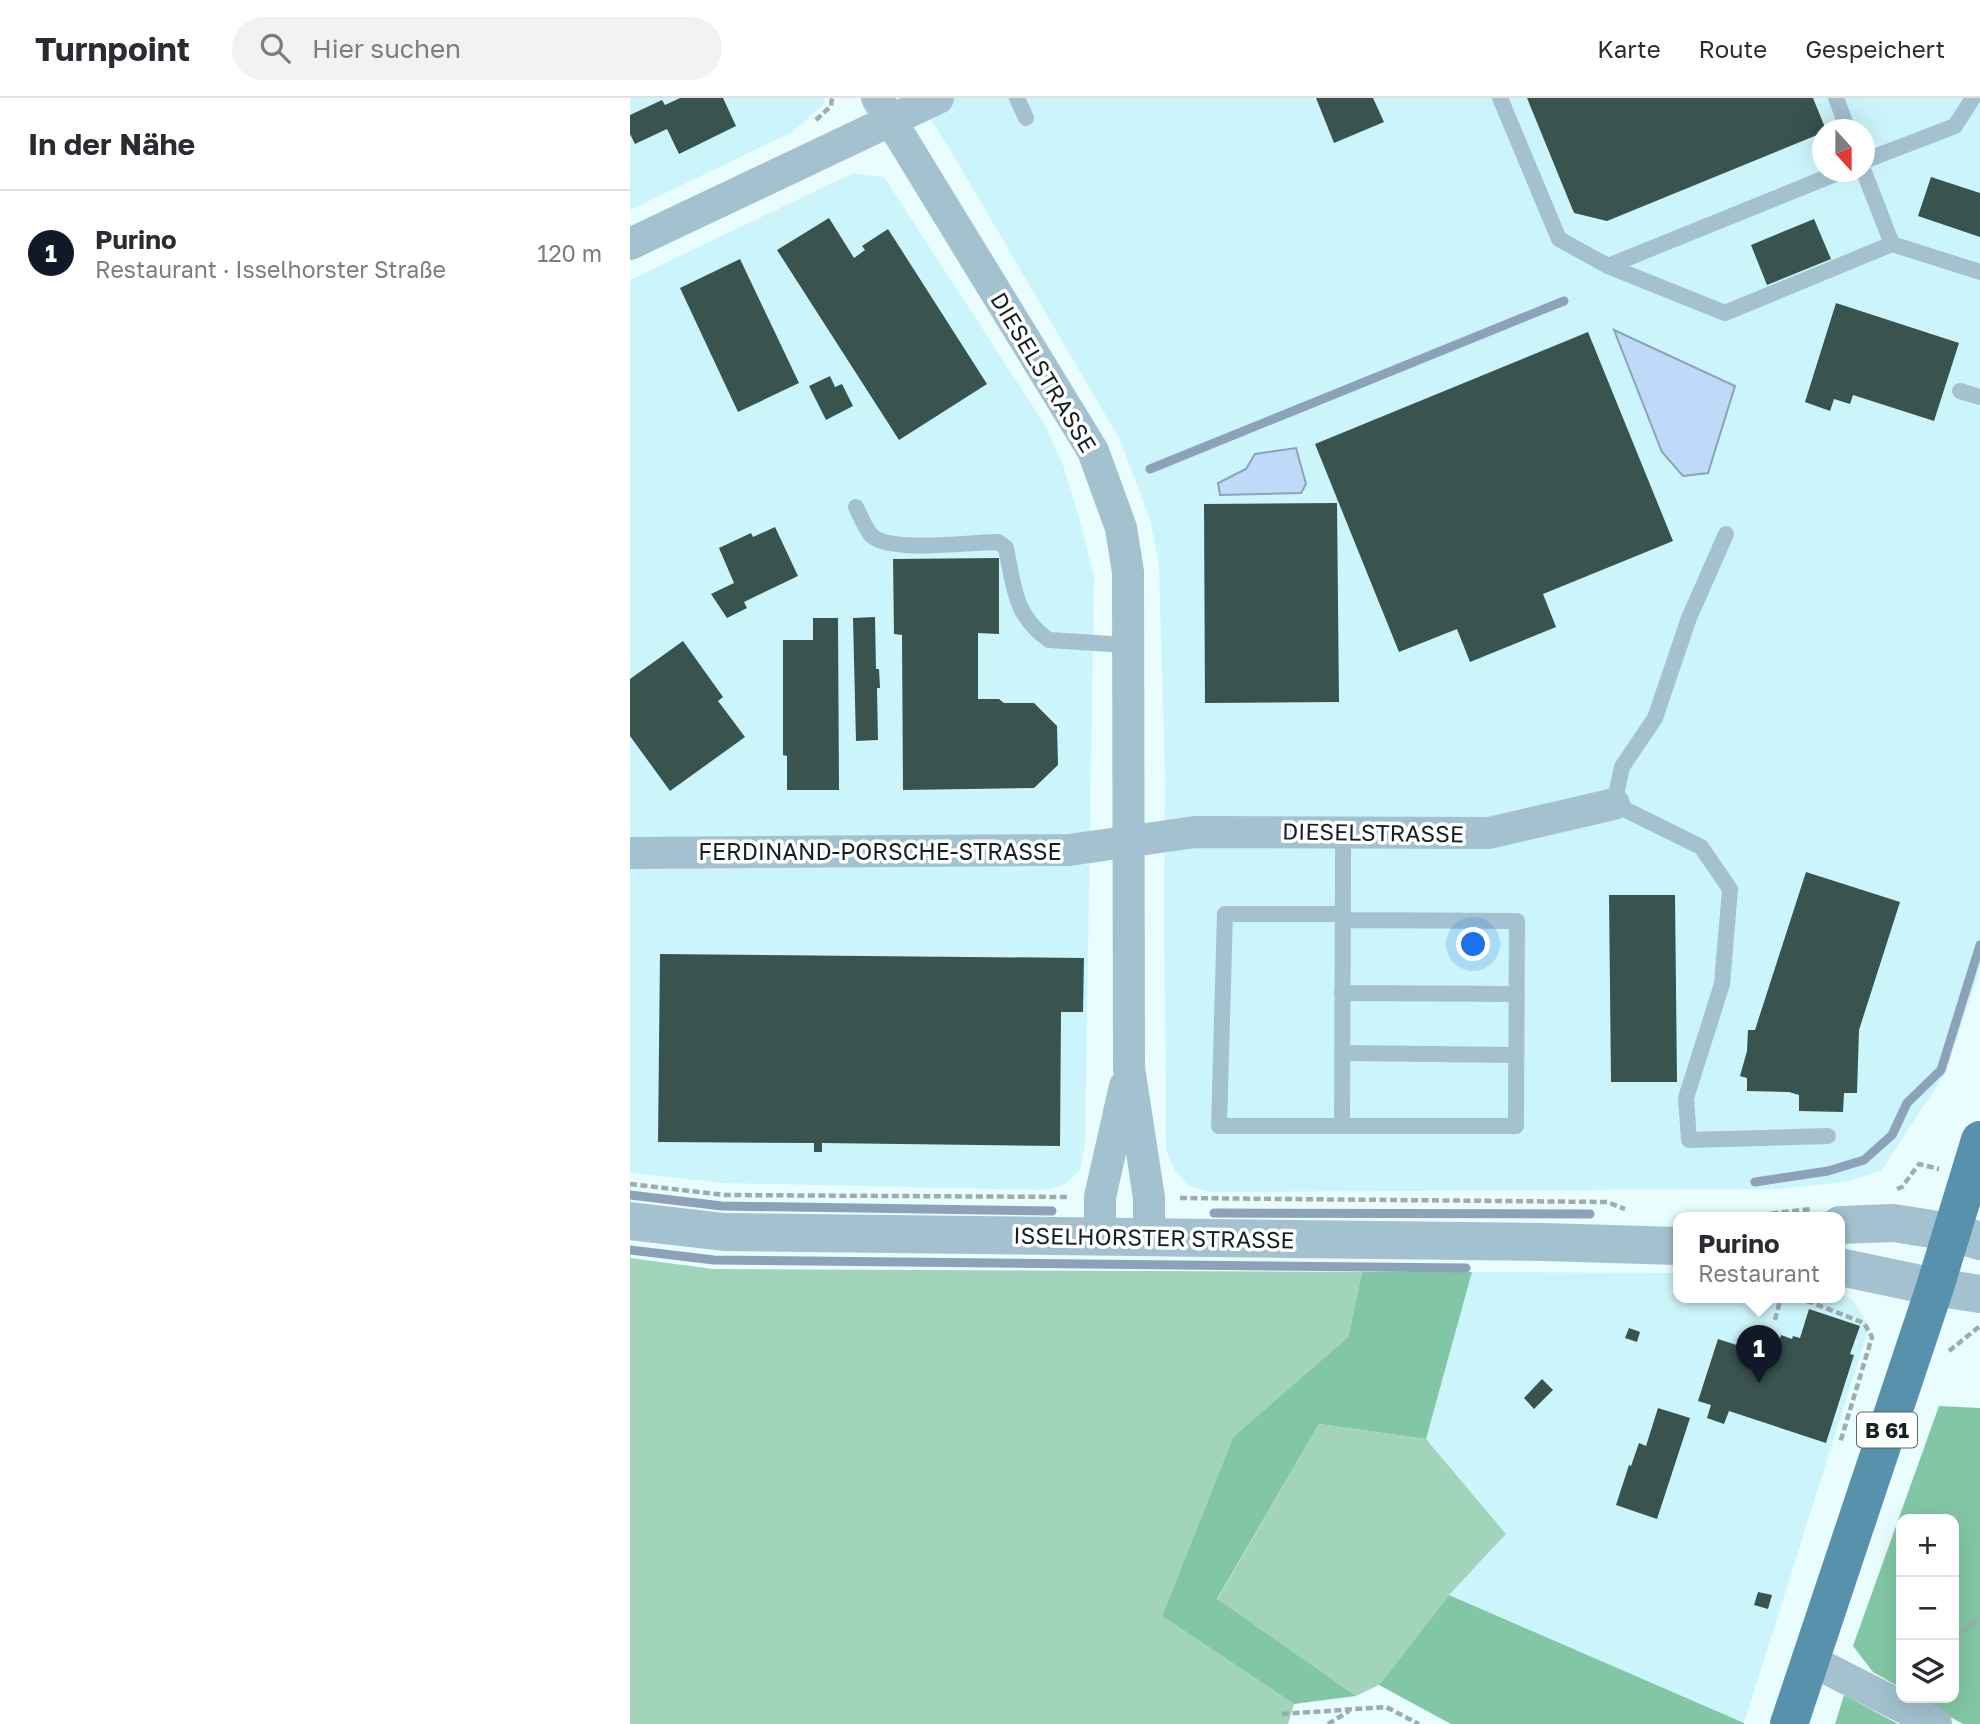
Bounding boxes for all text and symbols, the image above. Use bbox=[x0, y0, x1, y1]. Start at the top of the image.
search box bbox=[232, 17, 722, 80]
text: Turnpoint bbox=[35, 29, 190, 68]
icon: search bbox=[256, 29, 294, 67]
text: Hier suchen bbox=[312, 33, 461, 64]
text: Karte bbox=[1597, 34, 1661, 63]
text: Route bbox=[1699, 34, 1767, 63]
text: Gespeichert bbox=[1805, 34, 1945, 63]
north arrow bbox=[1812, 119, 1875, 182]
text: In der Nähe bbox=[28, 126, 195, 162]
text: Purino bbox=[95, 224, 176, 255]
text: 1 bbox=[45, 239, 57, 267]
text: 120 m bbox=[537, 239, 602, 267]
text: Restaurant · Isselhorster Straße bbox=[95, 255, 446, 283]
street label: DIESELSTRASSE bbox=[985, 287, 1103, 457]
street label: DIESELSTRASSE bbox=[1282, 816, 1464, 848]
street label: FERDINAND-PORSCHE-STRASSE bbox=[698, 837, 1062, 865]
your location bbox=[1456, 927, 1490, 961]
popup bbox=[1673, 1212, 1845, 1303]
street label: ISSELHORSTER STRASSE bbox=[1013, 1221, 1295, 1253]
text: Purino bbox=[1698, 1228, 1780, 1259]
text: Restaurant bbox=[1698, 1259, 1820, 1287]
pin: 1 bbox=[1736, 1325, 1782, 1383]
road number: B 61 bbox=[1857, 1412, 1917, 1448]
map controls bbox=[1896, 1514, 1959, 1703]
button: + bbox=[1896, 1514, 1959, 1577]
button: − bbox=[1896, 1577, 1959, 1640]
button: layers bbox=[1896, 1640, 1959, 1703]

